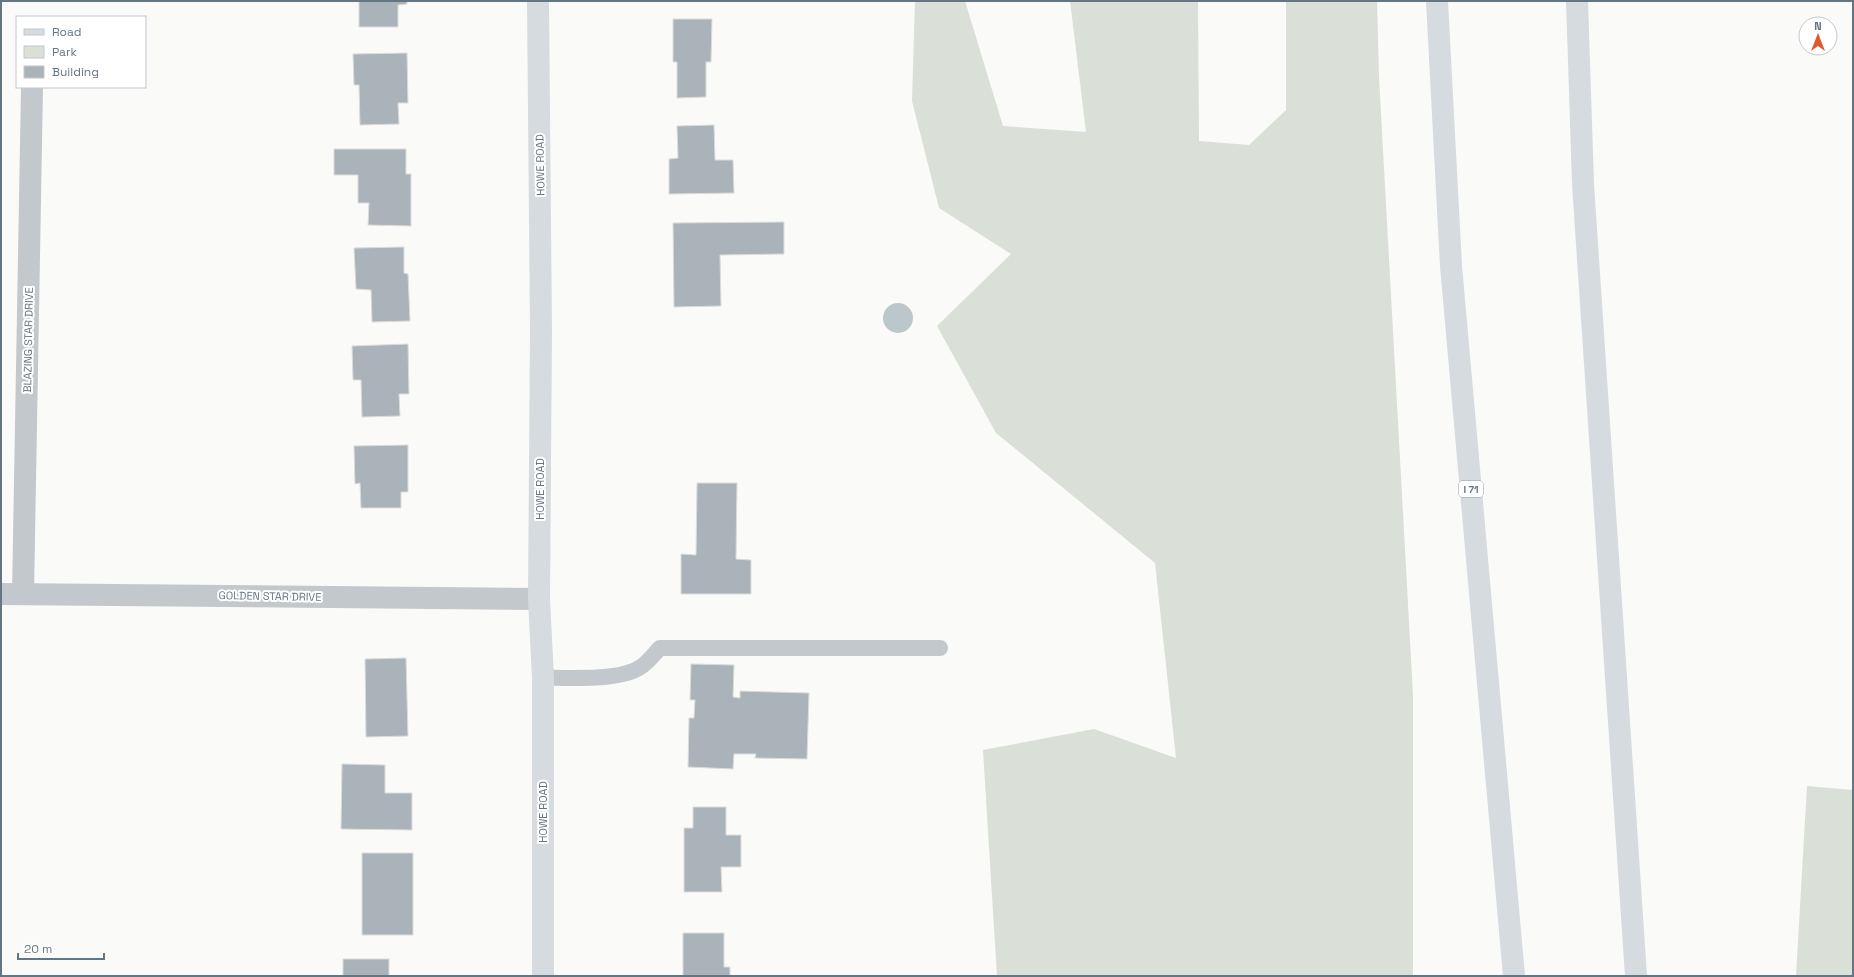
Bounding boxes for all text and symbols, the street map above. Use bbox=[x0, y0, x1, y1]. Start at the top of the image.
legend bbox=[16, 16, 146, 88]
north arrow bbox=[1798, 16, 1838, 56]
text: N bbox=[1814, 19, 1822, 33]
text: Road bbox=[52, 24, 81, 40]
text: Park bbox=[52, 44, 77, 60]
text: Building bbox=[52, 64, 99, 80]
street label: HOWE ROAD bbox=[532, 134, 548, 196]
street label: BLAZING STAR DRIVE bbox=[20, 287, 36, 393]
street label: HOWE ROAD bbox=[533, 458, 547, 520]
road number: I 71 bbox=[1459, 481, 1483, 497]
street label: GOLDEN STAR DRIVE bbox=[218, 588, 322, 604]
street label: HOWE ROAD bbox=[536, 781, 550, 843]
scale bar bbox=[18, 935, 104, 961]
text: 20 m bbox=[24, 941, 52, 957]

